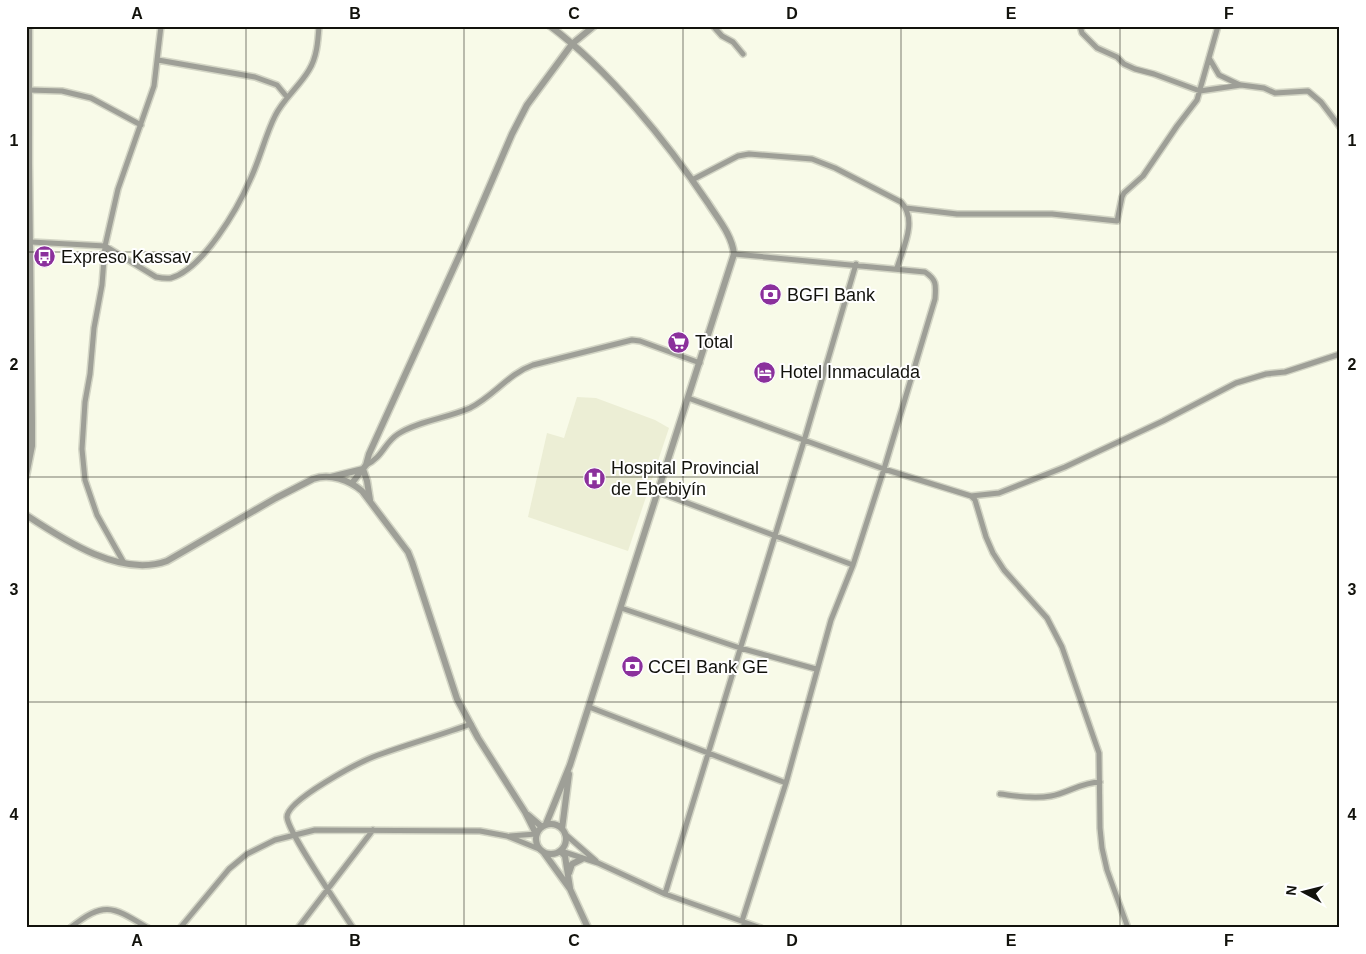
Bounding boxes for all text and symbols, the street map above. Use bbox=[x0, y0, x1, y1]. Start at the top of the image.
text: A bbox=[131, 5, 143, 22]
text: B bbox=[349, 5, 361, 22]
text: C bbox=[568, 5, 580, 22]
text: D bbox=[786, 5, 798, 22]
text: E bbox=[1006, 5, 1017, 22]
text: F bbox=[1224, 5, 1234, 22]
text: 1 bbox=[10, 132, 19, 149]
text: 1 bbox=[1348, 132, 1357, 149]
bus stop icon: Expreso Kassav bbox=[33, 245, 57, 269]
place label: Expreso Kassav bbox=[61, 247, 191, 267]
bank icon: BGFI Bank bbox=[759, 283, 783, 307]
place label: BGFI Bank bbox=[787, 285, 876, 305]
supermarket icon: Total bbox=[667, 330, 691, 354]
place label: Total bbox=[695, 332, 733, 352]
text: 2 bbox=[10, 356, 19, 373]
text: 2 bbox=[1348, 356, 1357, 373]
hotel icon: Hotel Inmaculada bbox=[752, 360, 776, 384]
place label: Hotel Inmaculada bbox=[780, 362, 921, 382]
place label: Hospital Provincial de Ebebiyín bbox=[611, 458, 759, 499]
hospital icon: Hospital Provincial de Ebebiyín bbox=[583, 466, 607, 490]
text: 3 bbox=[10, 581, 19, 598]
text: 3 bbox=[1348, 581, 1357, 598]
bank icon: CCEI Bank GE bbox=[620, 655, 644, 679]
place label: CCEI Bank GE bbox=[648, 657, 768, 677]
text: 4 bbox=[10, 806, 19, 823]
text: 4 bbox=[1348, 806, 1357, 823]
north arrow bbox=[1278, 866, 1328, 916]
text: N bbox=[1283, 884, 1300, 896]
text: A bbox=[131, 932, 143, 949]
text: B bbox=[349, 932, 361, 949]
text: C bbox=[568, 932, 580, 949]
text: D bbox=[786, 932, 798, 949]
text: E bbox=[1006, 932, 1017, 949]
text: F bbox=[1224, 932, 1234, 949]

